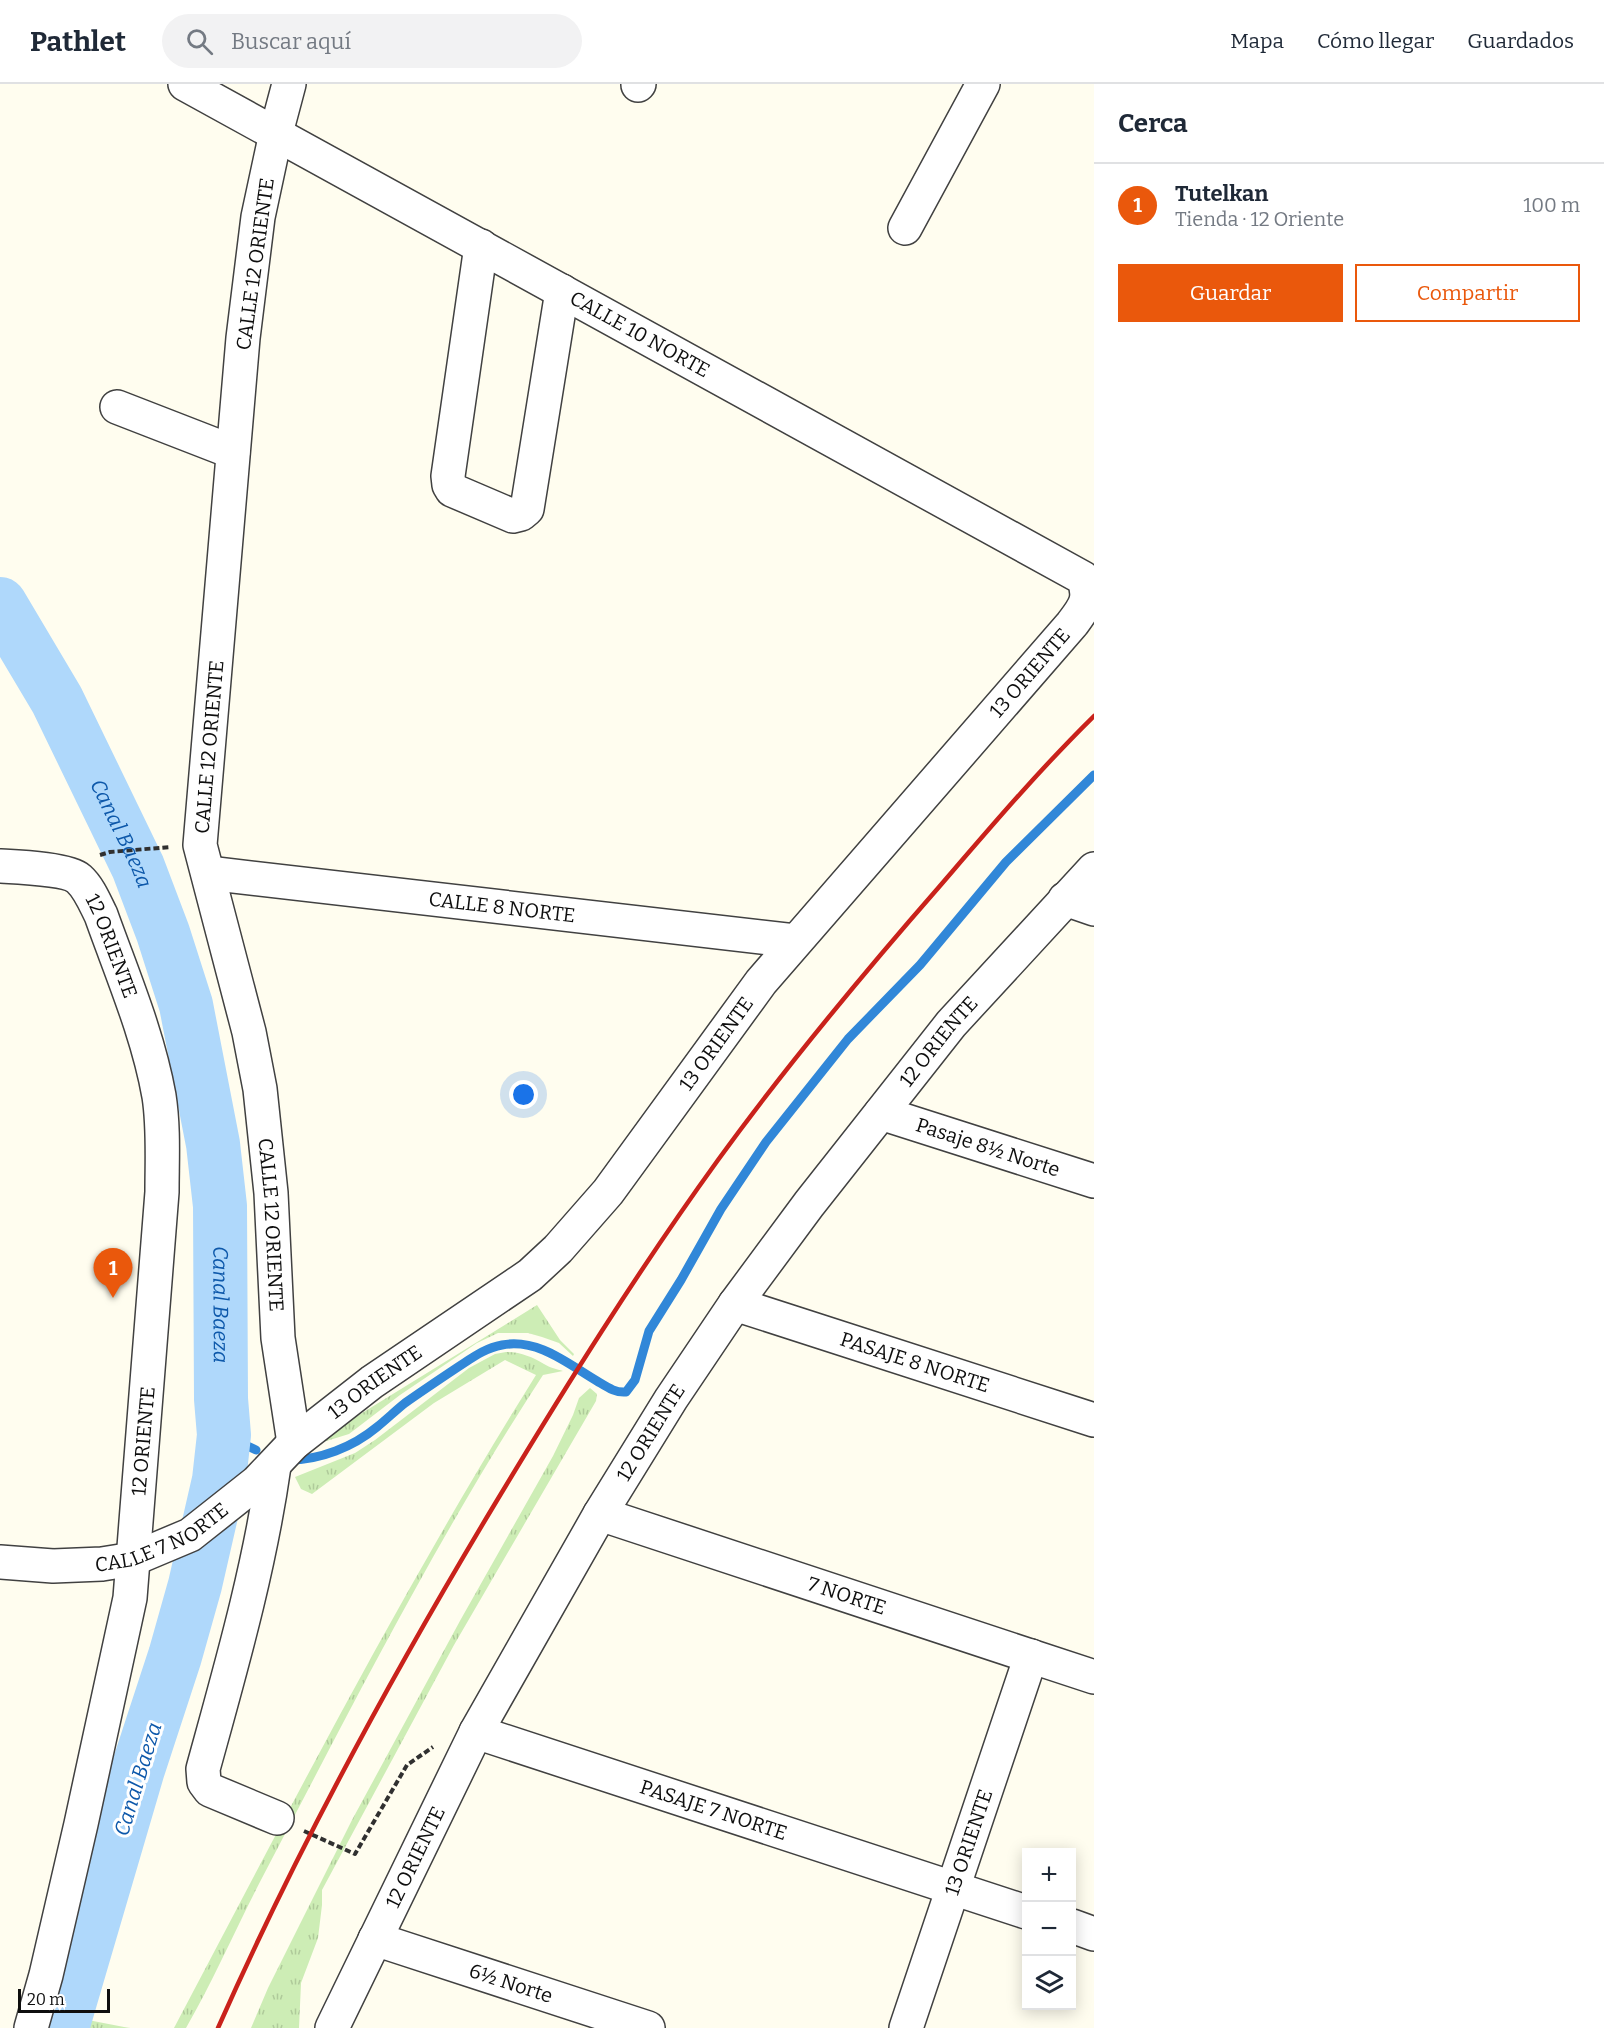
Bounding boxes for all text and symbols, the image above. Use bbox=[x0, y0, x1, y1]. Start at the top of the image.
search box bbox=[162, 14, 582, 68]
text: Pathlet bbox=[30, 25, 126, 58]
icon: search bbox=[183, 25, 216, 58]
text: Buscar aquí bbox=[231, 28, 351, 55]
text: Mapa bbox=[1230, 28, 1284, 54]
text: Cómo llegar bbox=[1317, 28, 1434, 54]
text: Guardados bbox=[1467, 28, 1574, 54]
text: Cerca bbox=[1118, 108, 1188, 139]
street label: CALLE 12 ORIENTE bbox=[231, 176, 279, 352]
text: Tutelkan bbox=[1175, 180, 1268, 207]
text: 1 bbox=[1133, 193, 1142, 217]
text: 100 m bbox=[1523, 193, 1580, 217]
text: Tienda · 12 Oriente bbox=[1175, 207, 1344, 231]
button: Guardar bbox=[1118, 264, 1343, 322]
button: Compartir bbox=[1355, 264, 1580, 322]
street label: CALLE 10 NORTE bbox=[566, 286, 714, 382]
street label: 13 ORIENTE bbox=[984, 623, 1075, 722]
street label: CALLE 12 ORIENTE bbox=[189, 659, 229, 835]
water label: Canal Baeza bbox=[84, 775, 158, 892]
street label: CALLE 8 NORTE bbox=[427, 887, 577, 927]
street label: 12 ORIENTE bbox=[81, 890, 143, 1001]
street label: 12 ORIENTE bbox=[894, 991, 983, 1091]
street label: 13 ORIENTE bbox=[674, 992, 758, 1095]
your location bbox=[509, 1080, 538, 1109]
street label: Pasaje 8½ Norte bbox=[913, 1112, 1063, 1183]
street label: CALLE 12 ORIENTE bbox=[253, 1137, 289, 1312]
water label: Canal Baeza bbox=[207, 1246, 234, 1363]
pin: 1 bbox=[94, 1248, 132, 1298]
street label: PASAJE 8 NORTE bbox=[837, 1327, 993, 1397]
street label: 13 ORIENTE bbox=[323, 1340, 426, 1424]
street label: 12 ORIENTE bbox=[611, 1379, 690, 1485]
street label: 12 ORIENTE bbox=[126, 1385, 160, 1497]
street label: CALLE 7 NORTE bbox=[95, 1497, 233, 1576]
street label: 7 NORTE bbox=[805, 1571, 889, 1620]
water label: Canal Baeza bbox=[108, 1719, 168, 1839]
street label: PASAJE 7 NORTE bbox=[637, 1774, 790, 1845]
street label: 13 ORIENTE bbox=[940, 1786, 997, 1898]
street label: 12 ORIENTE bbox=[380, 1803, 450, 1912]
map controls bbox=[1022, 1848, 1076, 2010]
button: + bbox=[1022, 1848, 1076, 1902]
button: − bbox=[1022, 1902, 1076, 1956]
button: layers bbox=[1022, 1956, 1076, 2010]
street label: 6½ Norte bbox=[466, 1958, 556, 2008]
scale bar bbox=[18, 1986, 110, 2014]
text: 20 m bbox=[27, 1990, 64, 2009]

